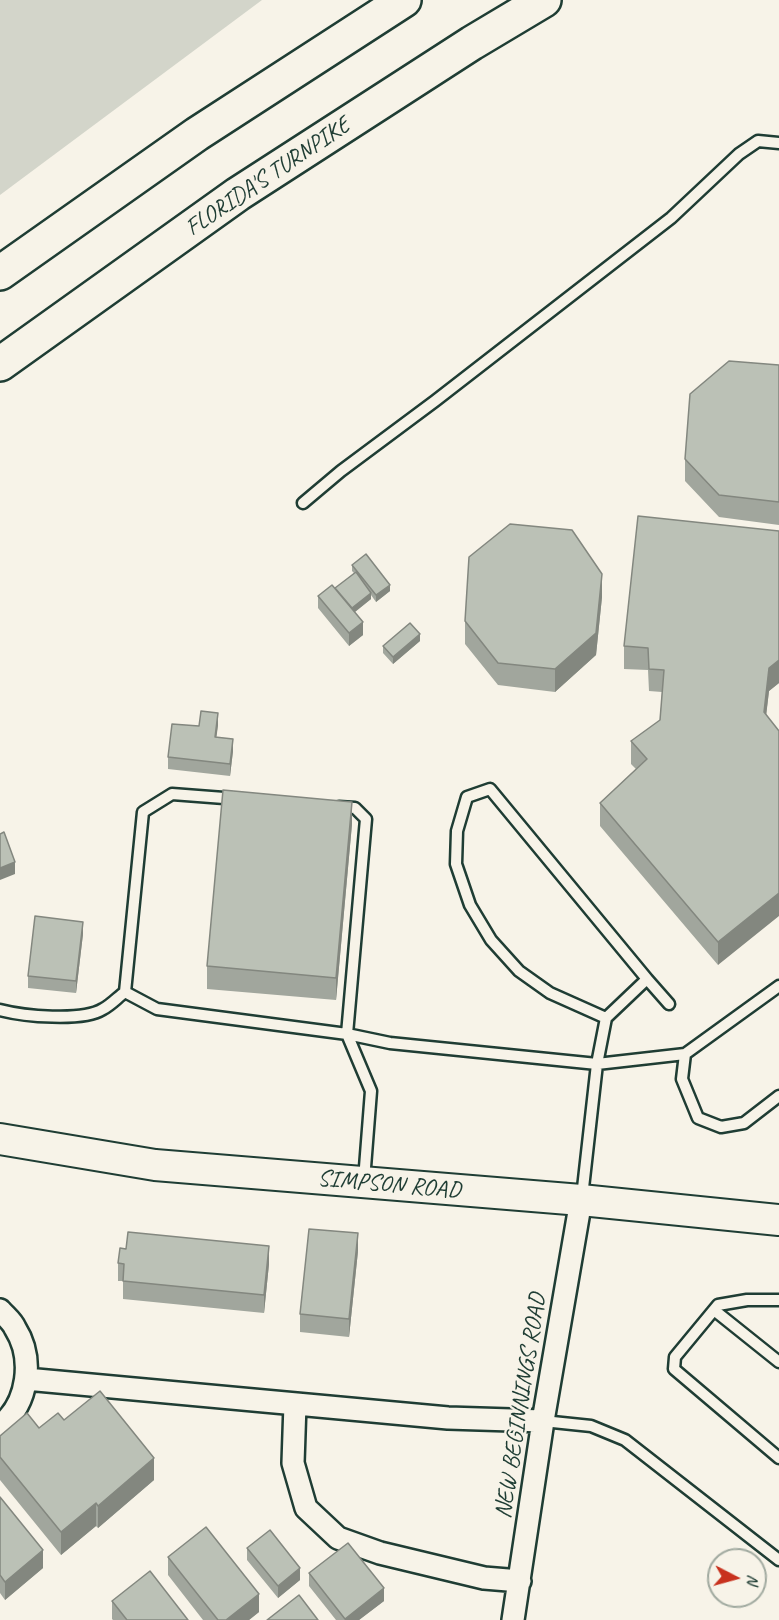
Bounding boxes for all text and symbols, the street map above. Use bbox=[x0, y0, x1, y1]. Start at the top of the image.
street label: FLORIDA'S TURNPIKE bbox=[180, 111, 356, 243]
street label: SIMPSON ROAD bbox=[316, 1164, 462, 1206]
street label: NEW BEGINNINGS ROAD bbox=[489, 1291, 553, 1521]
north arrow bbox=[707, 1548, 767, 1608]
text: N bbox=[742, 1574, 763, 1586]

